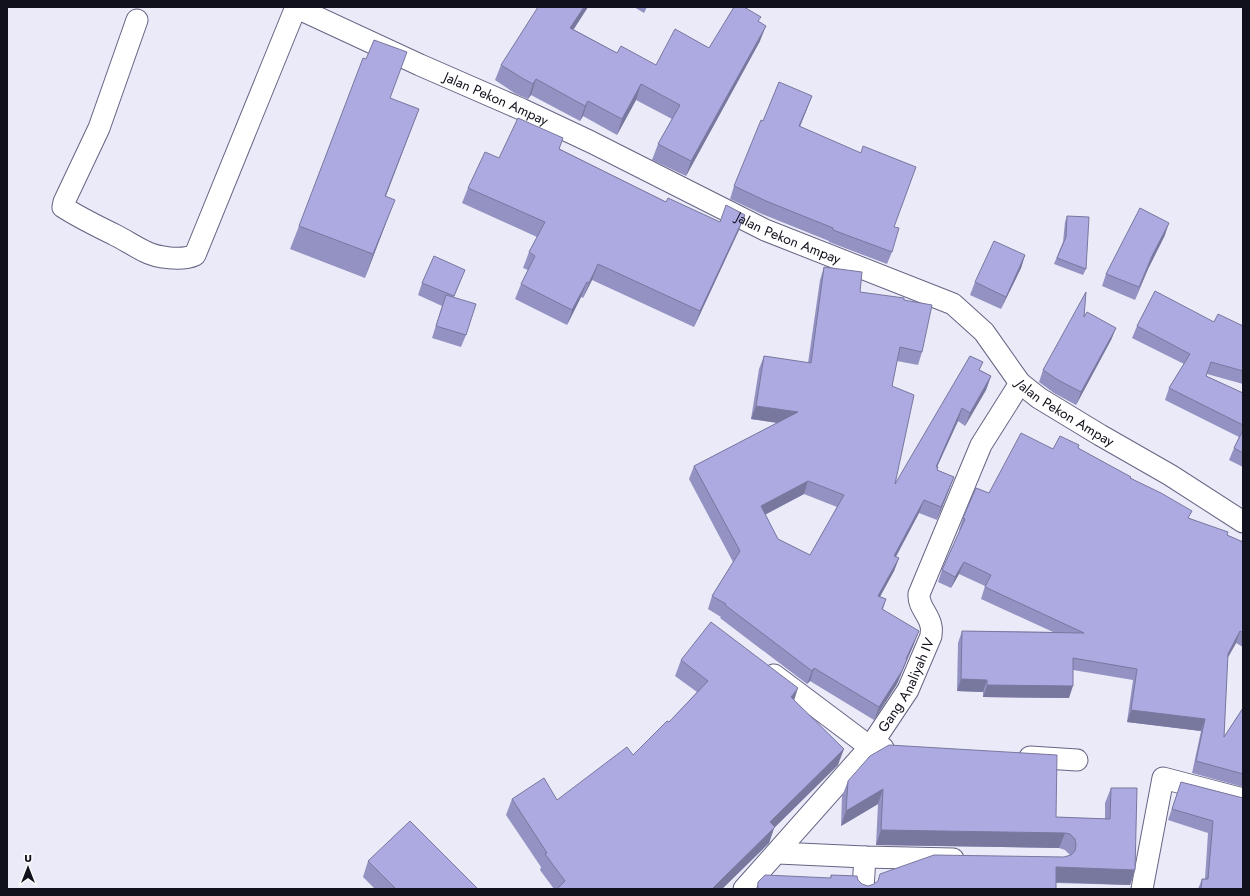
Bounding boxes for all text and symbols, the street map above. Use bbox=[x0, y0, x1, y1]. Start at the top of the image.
street label: Jalan Pekon Ampay bbox=[439, 66, 552, 131]
street label: Jalan Pekon Ampay bbox=[731, 206, 845, 269]
street label: Jalan Pekon Ampay bbox=[1010, 374, 1119, 452]
street label: Gang Analiyah IV bbox=[873, 634, 939, 736]
north arrow bbox=[8, 848, 48, 888]
text: U bbox=[24, 850, 32, 866]

